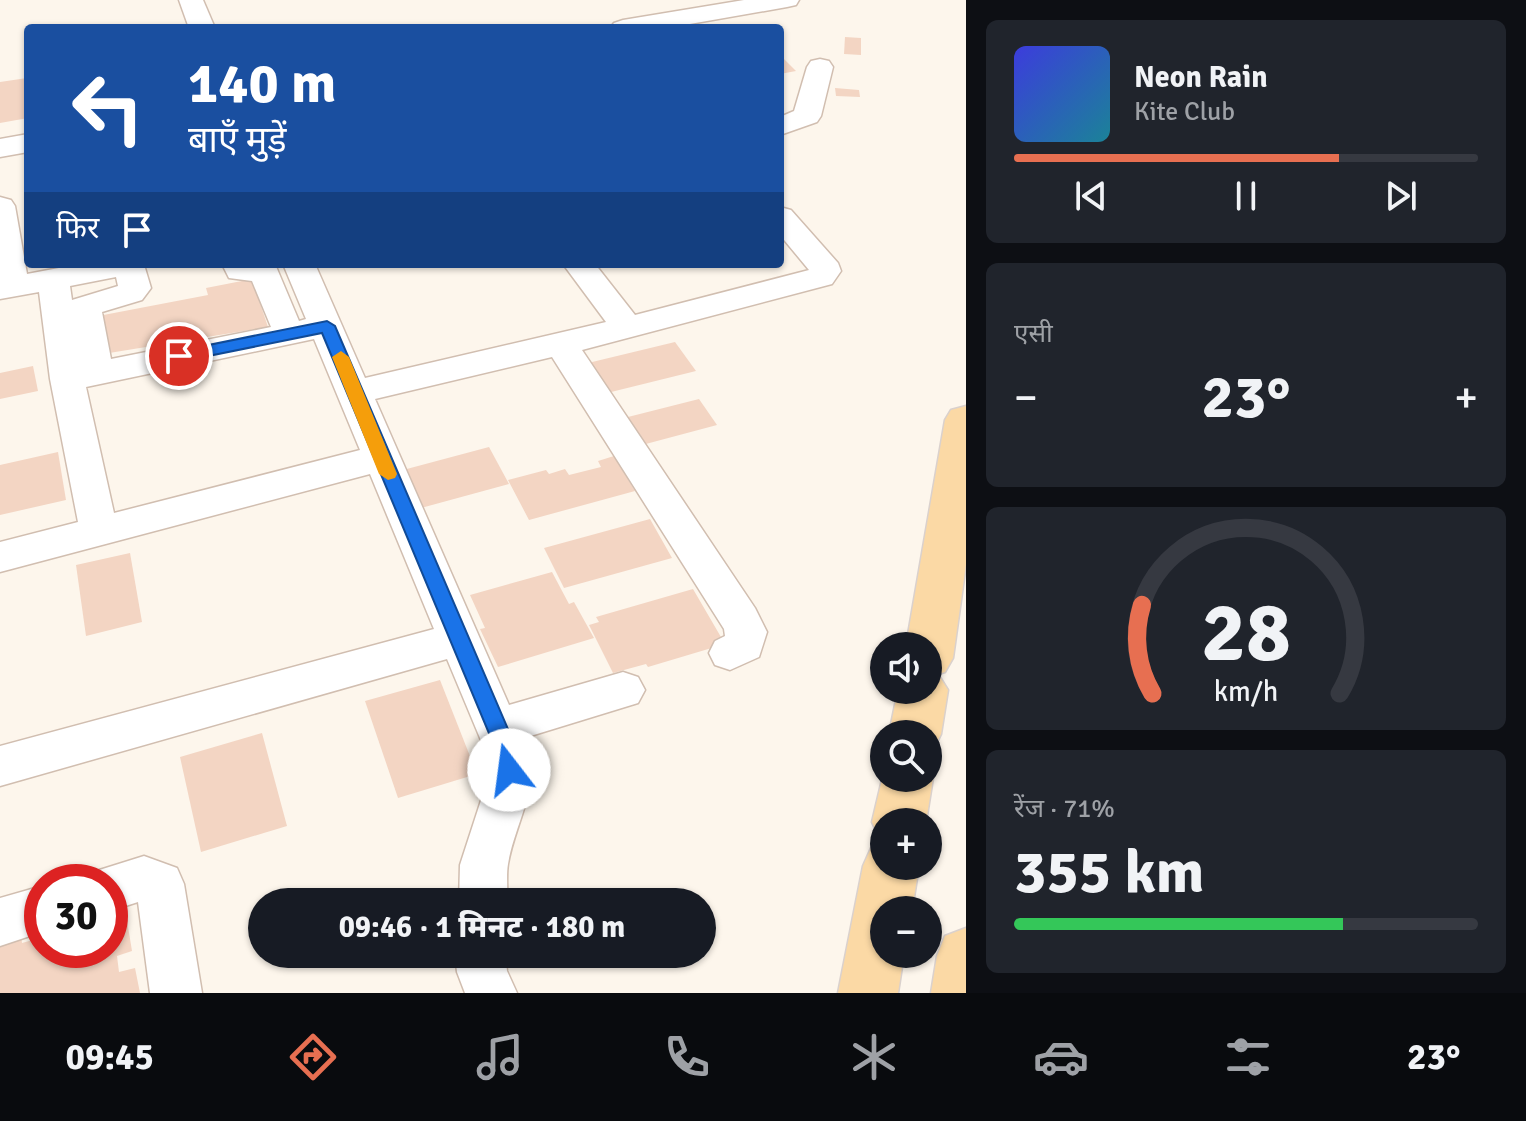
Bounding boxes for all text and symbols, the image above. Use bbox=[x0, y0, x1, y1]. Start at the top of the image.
text: 140 m bbox=[188, 49, 336, 118]
icon: left bbox=[56, 56, 160, 160]
text: Neon Rain bbox=[1134, 59, 1268, 96]
text: Kite Club bbox=[1134, 96, 1235, 128]
text: बाएँ मुड़ें bbox=[188, 118, 287, 163]
icon: previous bbox=[1069, 174, 1113, 218]
icon: pause bbox=[1224, 174, 1268, 218]
icon: next bbox=[1379, 174, 1423, 218]
icon: arrive bbox=[115, 208, 159, 252]
text: फिर bbox=[56, 210, 99, 247]
text: एसी bbox=[1014, 318, 1053, 350]
pin bbox=[145, 322, 213, 390]
icon: arrive bbox=[157, 334, 201, 378]
text: 23° bbox=[1202, 361, 1290, 435]
text: − bbox=[1014, 371, 1038, 425]
text: + bbox=[1454, 371, 1478, 425]
text: 28 bbox=[1201, 582, 1291, 684]
map controls bbox=[870, 632, 942, 968]
button: sound bbox=[870, 632, 942, 704]
text: km/h bbox=[1214, 674, 1278, 709]
button: search bbox=[870, 720, 942, 792]
position arrow bbox=[467, 728, 551, 812]
text: रेंज · 71% bbox=[1014, 793, 1115, 825]
button: + bbox=[870, 808, 942, 880]
text: 355 km bbox=[1014, 836, 1204, 910]
speed limit sign: 30 bbox=[24, 864, 128, 968]
button: − bbox=[870, 896, 942, 968]
text: 09:46 · 1 मिनट · 180 m bbox=[339, 909, 625, 946]
icon: directions bbox=[285, 1029, 341, 1085]
icon: music bbox=[472, 1029, 528, 1085]
icon: phone bbox=[659, 1029, 715, 1085]
icon: climate bbox=[846, 1029, 902, 1085]
icon: car bbox=[1033, 1029, 1089, 1085]
icon: filters bbox=[1220, 1029, 1276, 1085]
text: 09:45 bbox=[66, 1035, 154, 1080]
text: 23° bbox=[1407, 1035, 1460, 1080]

